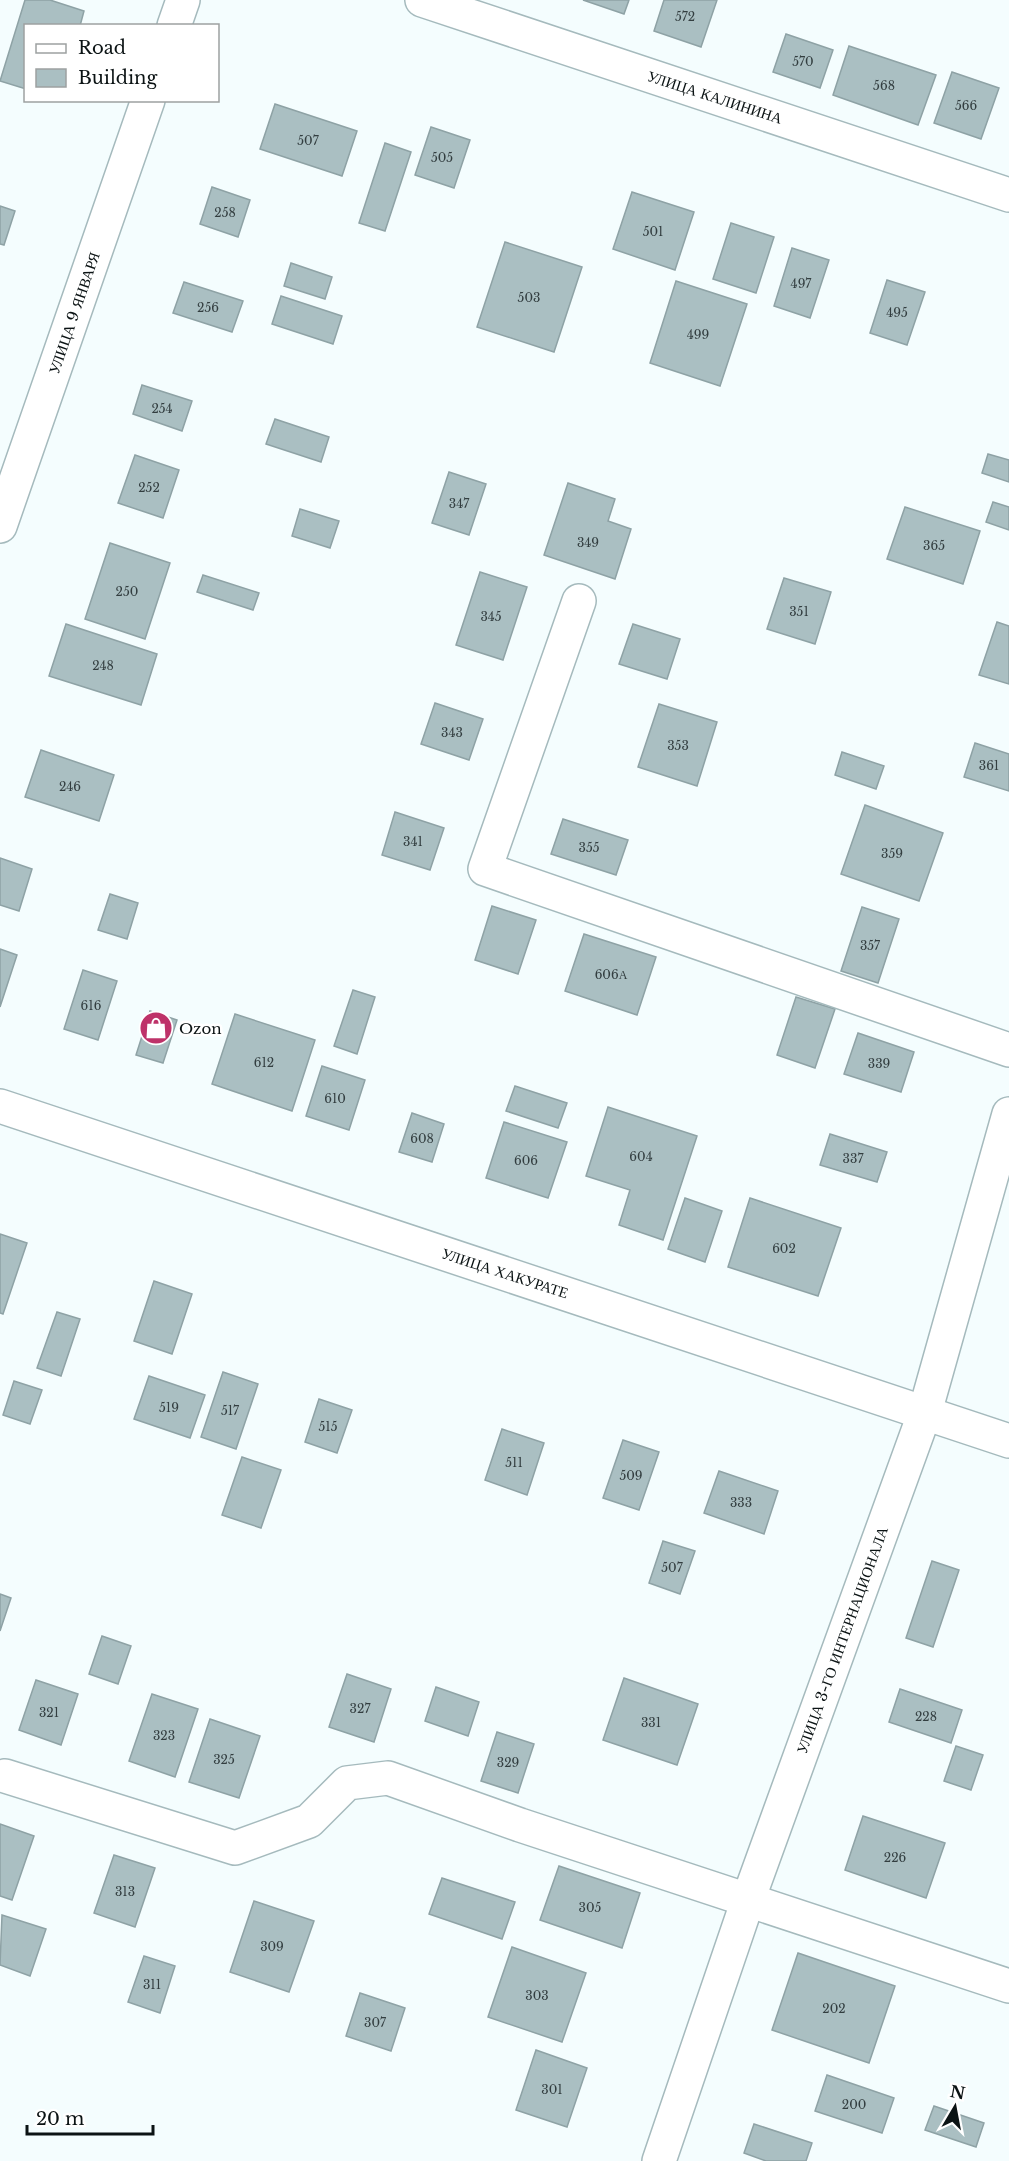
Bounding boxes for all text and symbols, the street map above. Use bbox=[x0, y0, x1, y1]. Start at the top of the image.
house number: 572 bbox=[675, 9, 695, 24]
legend bbox=[24, 24, 219, 102]
text: Road bbox=[78, 37, 126, 59]
house number: 570 bbox=[792, 54, 814, 69]
street label: УЛИЦА КАЛИНИНА bbox=[645, 66, 785, 128]
text: Building bbox=[78, 67, 157, 89]
house number: 568 bbox=[873, 78, 895, 93]
house number: 566 bbox=[955, 98, 977, 113]
house number: 507 bbox=[297, 133, 320, 148]
house number: 505 bbox=[431, 150, 453, 165]
house number: 258 bbox=[214, 205, 236, 220]
house number: 501 bbox=[643, 224, 663, 239]
street label: УЛИЦА 9 ЯНВАРЯ bbox=[44, 249, 104, 377]
house number: 497 bbox=[791, 276, 812, 291]
house number: 503 bbox=[518, 290, 540, 305]
house number: 256 bbox=[197, 300, 219, 315]
house number: 495 bbox=[886, 305, 908, 320]
house number: 499 bbox=[687, 327, 709, 342]
house number: 254 bbox=[151, 401, 173, 416]
house number: 252 bbox=[138, 480, 160, 495]
house number: 347 bbox=[449, 496, 470, 511]
house number: 349 bbox=[577, 535, 599, 550]
house number: 365 bbox=[923, 538, 945, 553]
house number: 250 bbox=[116, 584, 138, 599]
house number: 351 bbox=[789, 604, 809, 619]
house number: 345 bbox=[480, 609, 502, 624]
house number: 248 bbox=[92, 658, 114, 673]
house number: 343 bbox=[441, 725, 463, 740]
house number: 353 bbox=[667, 738, 689, 753]
house number: 361 bbox=[979, 758, 999, 773]
house number: 246 bbox=[59, 779, 81, 794]
house number: 341 bbox=[403, 834, 423, 849]
house number: 355 bbox=[578, 840, 600, 855]
house number: 359 bbox=[881, 846, 903, 861]
house number: 357 bbox=[860, 938, 881, 953]
house number: 606А bbox=[595, 967, 628, 982]
house number: 616 bbox=[81, 998, 102, 1013]
shop icon: Ozon bbox=[138, 1010, 174, 1046]
place label: Ozon bbox=[179, 1019, 222, 1038]
house number: 612 bbox=[254, 1055, 274, 1070]
house number: 339 bbox=[868, 1056, 890, 1071]
house number: 610 bbox=[324, 1091, 346, 1106]
house number: 608 bbox=[410, 1131, 434, 1146]
house number: 604 bbox=[629, 1149, 653, 1164]
house number: 337 bbox=[843, 1151, 864, 1166]
house number: 606 bbox=[514, 1153, 538, 1168]
house number: 602 bbox=[772, 1241, 796, 1256]
street label: УЛИЦА ХАКУРАТЕ bbox=[439, 1244, 571, 1302]
house number: 519 bbox=[159, 1400, 179, 1415]
house number: 517 bbox=[221, 1403, 240, 1418]
house number: 515 bbox=[319, 1419, 338, 1434]
house number: 511 bbox=[505, 1455, 523, 1470]
house number: 509 bbox=[619, 1468, 643, 1483]
house number: 333 bbox=[730, 1495, 752, 1510]
street label: УЛИЦА 3-ГО ИНТЕРНАЦИОНАЛА bbox=[792, 1524, 892, 1756]
house number: 507 bbox=[661, 1560, 684, 1575]
house number: 327 bbox=[350, 1701, 371, 1716]
house number: 321 bbox=[39, 1705, 59, 1720]
house number: 228 bbox=[915, 1709, 937, 1724]
house number: 331 bbox=[641, 1715, 661, 1730]
house number: 323 bbox=[153, 1728, 175, 1743]
house number: 325 bbox=[213, 1752, 235, 1767]
house number: 329 bbox=[497, 1755, 519, 1770]
house number: 226 bbox=[884, 1850, 907, 1865]
house number: 313 bbox=[115, 1884, 135, 1899]
house number: 305 bbox=[579, 1900, 602, 1915]
house number: 309 bbox=[260, 1939, 284, 1954]
house number: 311 bbox=[143, 1977, 161, 1992]
house number: 303 bbox=[525, 1988, 549, 2003]
house number: 202 bbox=[822, 2001, 846, 2016]
house number: 307 bbox=[364, 2015, 387, 2030]
north arrow bbox=[925, 2077, 985, 2137]
text: N bbox=[948, 2081, 967, 2103]
house number: 301 bbox=[541, 2082, 563, 2097]
house number: 200 bbox=[842, 2097, 866, 2112]
scale bar bbox=[27, 2098, 153, 2136]
text: 20 m bbox=[36, 2108, 84, 2130]

